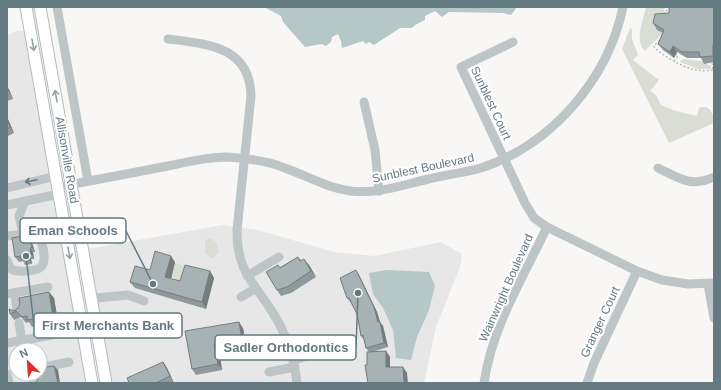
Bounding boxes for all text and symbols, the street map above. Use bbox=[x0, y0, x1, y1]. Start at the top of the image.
one-way arrow bbox=[30, 38, 38, 51]
street label: Sunblest Court bbox=[468, 64, 514, 143]
one-way arrow bbox=[51, 90, 59, 103]
street label: Allisonville Road bbox=[52, 115, 82, 205]
street label: Sunblest Boulevard bbox=[371, 150, 475, 186]
one-way arrow bbox=[25, 178, 38, 186]
callout: Eman Schools bbox=[20, 218, 126, 243]
text: Eman Schools bbox=[28, 223, 118, 238]
street label: Wainwright Boulevard bbox=[476, 232, 536, 344]
one-way arrow bbox=[65, 246, 73, 259]
street label: Granger Court bbox=[577, 284, 623, 360]
callout: First Merchants Bank bbox=[34, 313, 182, 338]
text: First Merchants Bank bbox=[42, 318, 175, 333]
callout: Sadler Orthodontics bbox=[215, 335, 356, 360]
text: Sadler Orthodontics bbox=[224, 340, 348, 355]
north arrow bbox=[8, 342, 48, 382]
text: N bbox=[18, 346, 30, 360]

